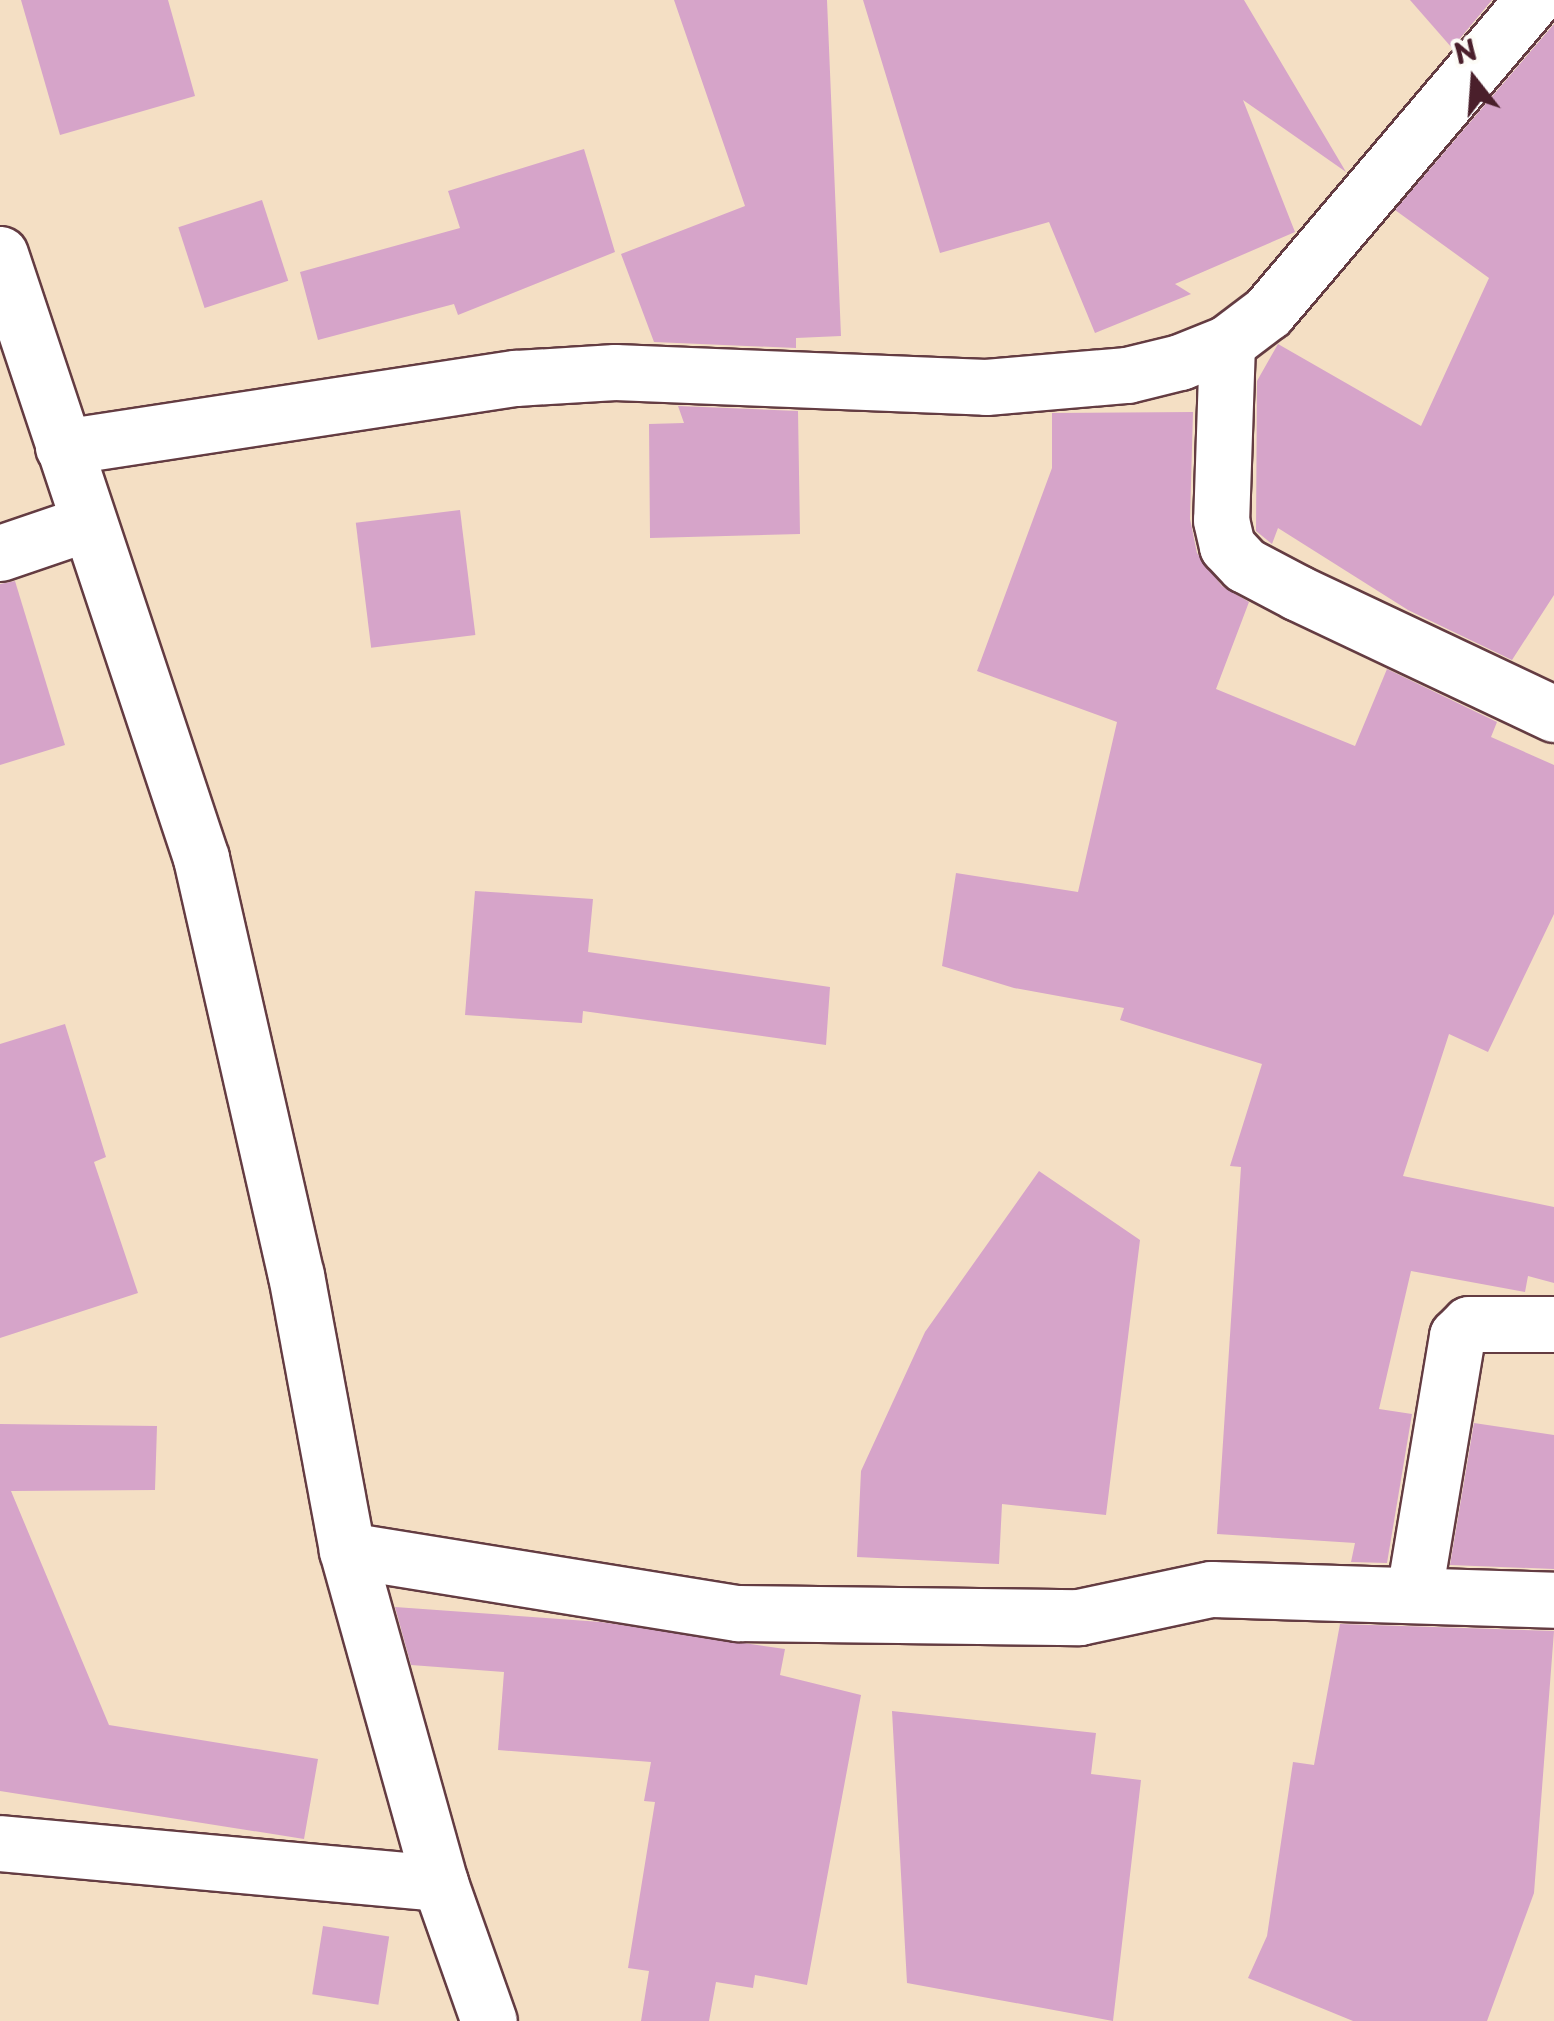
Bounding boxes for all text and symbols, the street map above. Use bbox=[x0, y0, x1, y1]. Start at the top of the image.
text: N bbox=[1448, 27, 1482, 75]
north arrow bbox=[1424, 30, 1524, 130]

